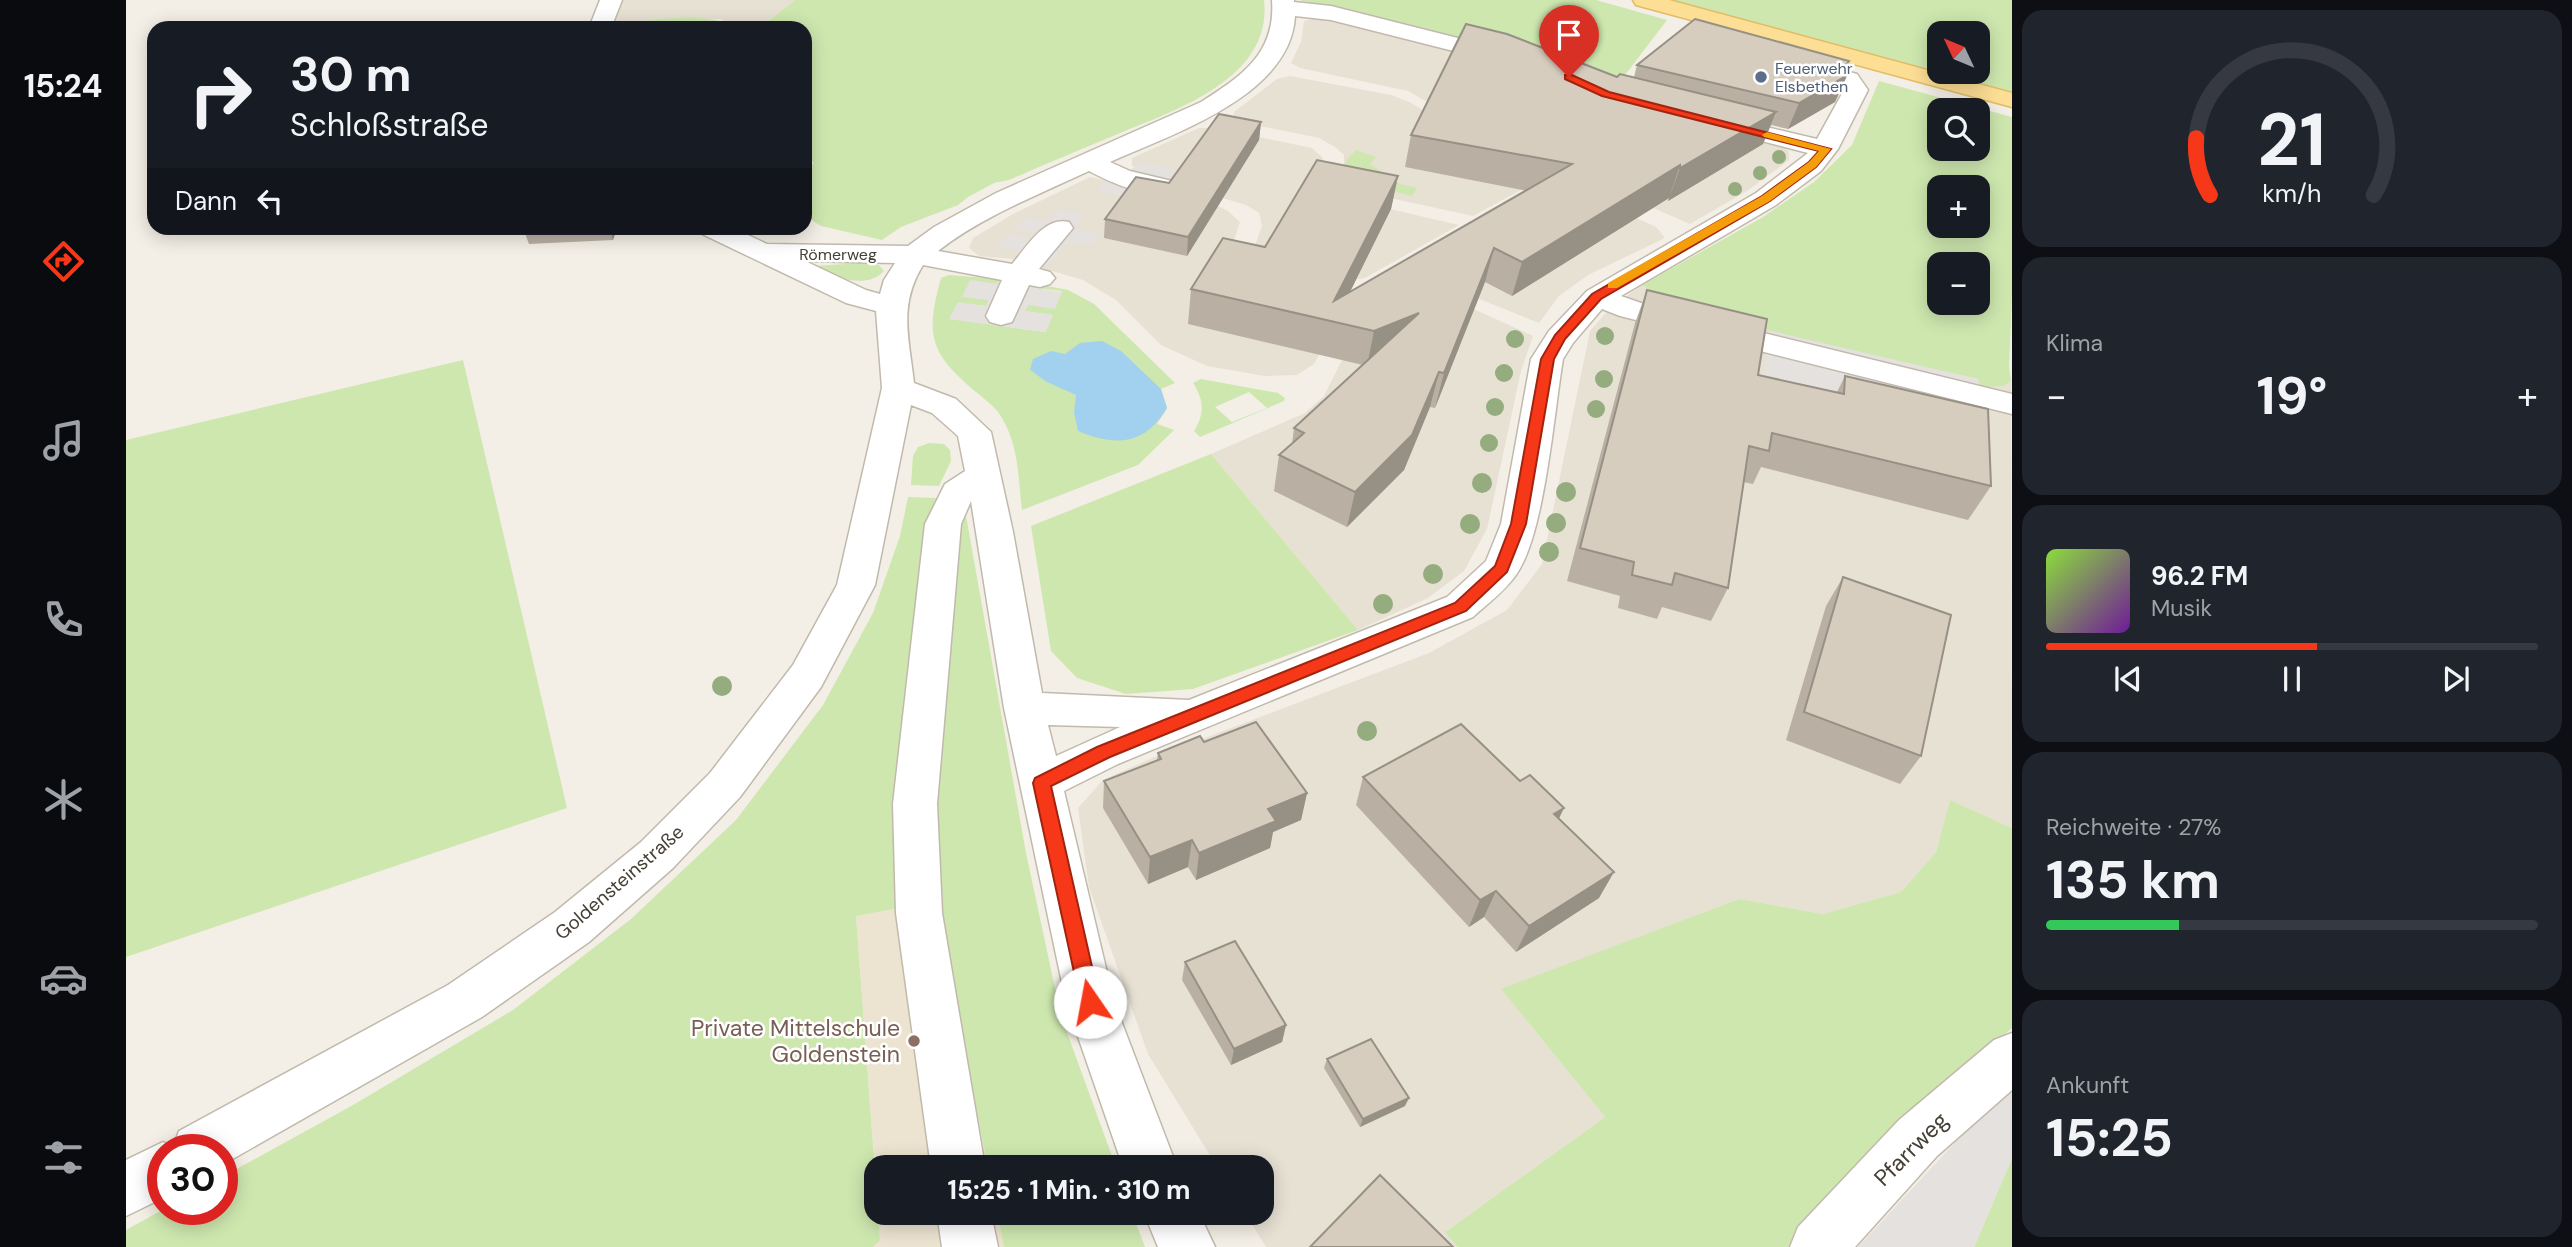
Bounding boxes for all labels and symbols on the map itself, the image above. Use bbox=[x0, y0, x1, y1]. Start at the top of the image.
pin bbox=[1539, 5, 1599, 77]
north arrow bbox=[1927, 21, 1990, 84]
place label: Feuerwehr Elsbethen bbox=[1775, 58, 1853, 97]
marker: Feuerwehr Elsbethen bbox=[1753, 69, 1769, 85]
street label: Römerweg bbox=[799, 244, 877, 265]
street label: Goldensteinstraße bbox=[550, 819, 689, 945]
position arrow bbox=[1053, 965, 1127, 1039]
place label: Private Mittelschule Goldenstein bbox=[691, 1013, 900, 1069]
marker: Private Mittelschule Goldenstein bbox=[906, 1033, 922, 1049]
street label: Pfarrweg bbox=[1867, 1105, 1955, 1193]
speed limit sign: 30 bbox=[147, 1134, 238, 1225]

